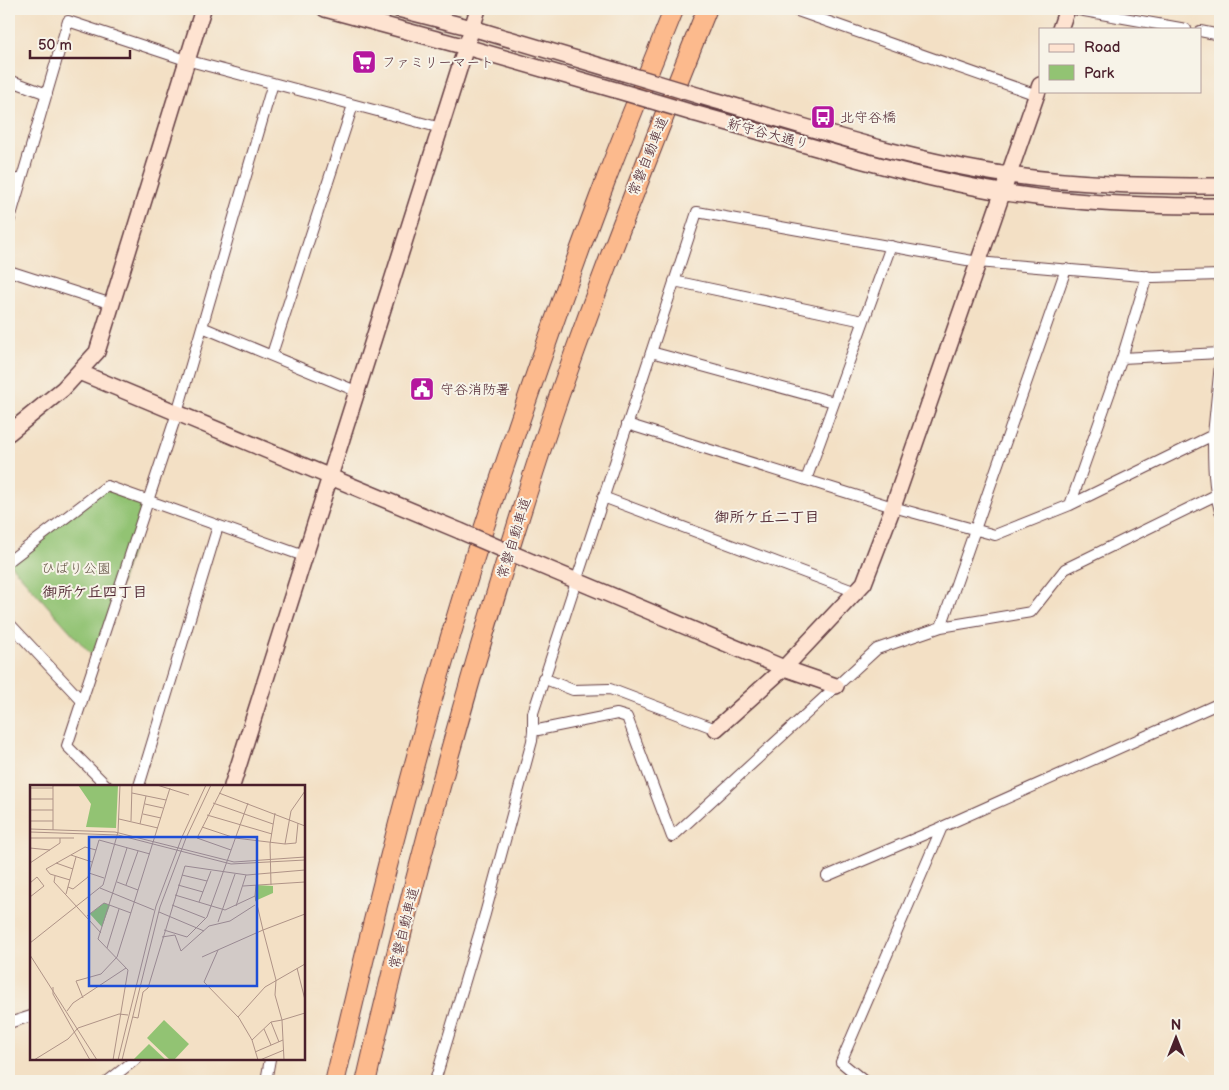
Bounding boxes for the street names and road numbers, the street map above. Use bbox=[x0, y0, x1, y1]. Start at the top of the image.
street label: 常磐自動車道 bbox=[624, 114, 672, 198]
street label: 新守谷大通り bbox=[725, 115, 811, 153]
street label: 常磐自動車道 bbox=[494, 495, 534, 581]
street label: 常磐自動車道 bbox=[386, 885, 422, 971]

